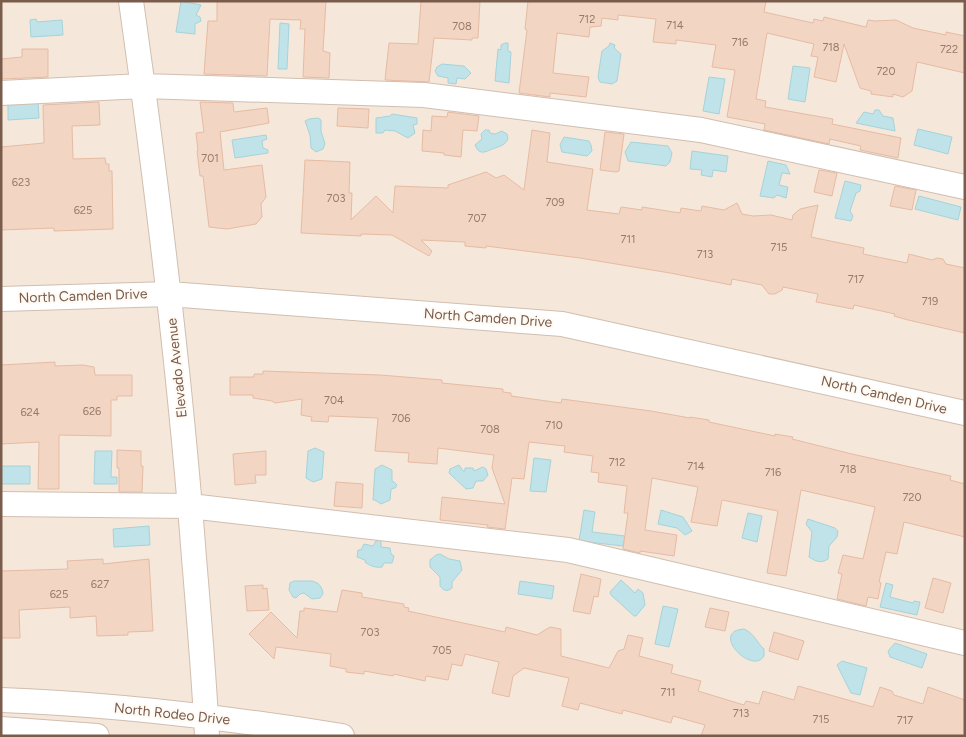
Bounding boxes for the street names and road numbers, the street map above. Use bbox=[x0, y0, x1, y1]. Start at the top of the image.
street label: North Camden Drive bbox=[18, 285, 148, 307]
street label: North Camden Drive bbox=[423, 305, 553, 331]
street label: Elevado Avenue bbox=[163, 317, 191, 419]
street label: North Camden Drive bbox=[819, 372, 949, 418]
street label: North Rodeo Drive bbox=[113, 699, 231, 729]

